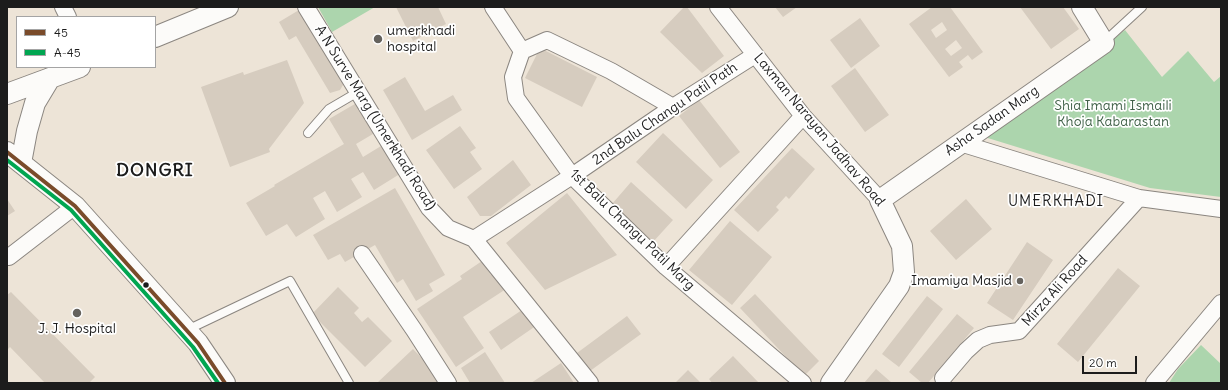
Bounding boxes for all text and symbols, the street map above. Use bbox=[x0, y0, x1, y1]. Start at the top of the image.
legend bbox=[16, 16, 156, 68]
street label: A N Surve Marg (Umerkhadi Road) bbox=[311, 22, 439, 214]
place label: umerkhadi hospital bbox=[387, 23, 455, 56]
text: 45 bbox=[54, 25, 68, 40]
marker: umerkhadi hospital bbox=[372, 33, 384, 45]
text: A-45 bbox=[54, 45, 81, 60]
street label: Laxman Narayan Jadhav Road bbox=[750, 50, 888, 210]
street label: 2nd Balu Changu Patil Path bbox=[589, 59, 741, 169]
street label: Asha Sadan Marg bbox=[942, 82, 1042, 160]
park label: Shia Imami Ismaili Khoja Kabarastan bbox=[1054, 98, 1172, 130]
district label: DONGRI bbox=[116, 160, 194, 182]
street label: 1st Balu Changu Patil Marg bbox=[566, 166, 698, 294]
district label: UMERKHADI bbox=[1008, 193, 1104, 211]
street label: Mirza Ali Road bbox=[1019, 252, 1091, 330]
place label: Imamiya Masjid bbox=[911, 273, 1012, 289]
marker: Imamiya Masjid bbox=[1015, 276, 1025, 286]
unlabelled marker bbox=[141, 280, 151, 290]
marker: J. J. Hospital bbox=[71, 307, 83, 319]
place label: J. J. Hospital bbox=[38, 321, 116, 337]
scale bar bbox=[1084, 348, 1139, 374]
text: 20 m bbox=[1089, 355, 1117, 370]

